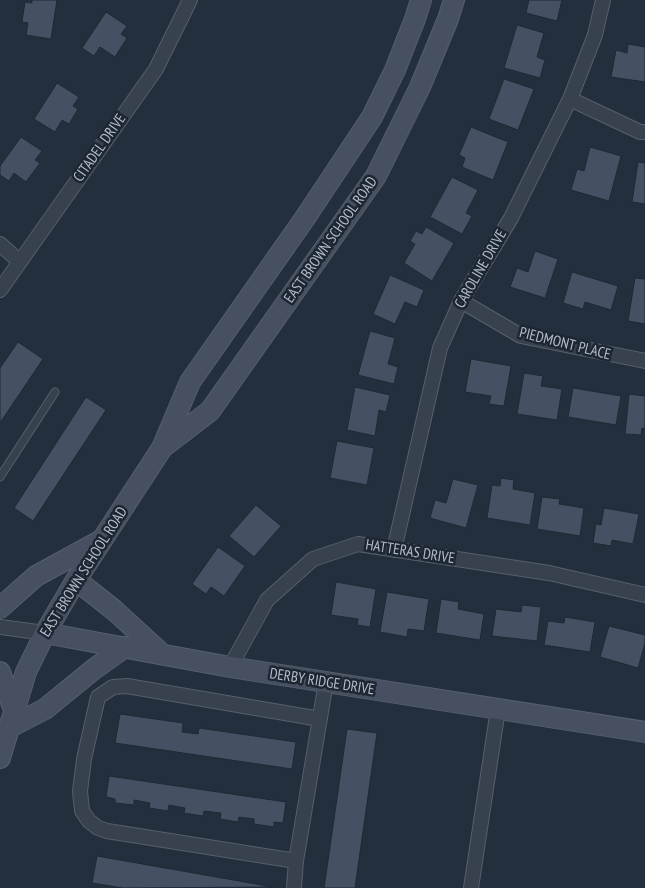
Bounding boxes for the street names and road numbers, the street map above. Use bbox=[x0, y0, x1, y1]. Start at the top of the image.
street label: CITADEL DRIVE bbox=[70, 110, 130, 186]
street label: EAST BROWN SCHOOL ROAD bbox=[281, 173, 381, 307]
street label: CAROLINE DRIVE bbox=[451, 226, 511, 312]
street label: PIEDMONT PLACE bbox=[517, 324, 613, 364]
street label: EAST BROWN SCHOOL ROAD bbox=[37, 504, 131, 640]
street label: HATTERAS DRIVE bbox=[364, 536, 456, 568]
street label: DERBY RIDGE DRIVE bbox=[268, 665, 376, 699]

